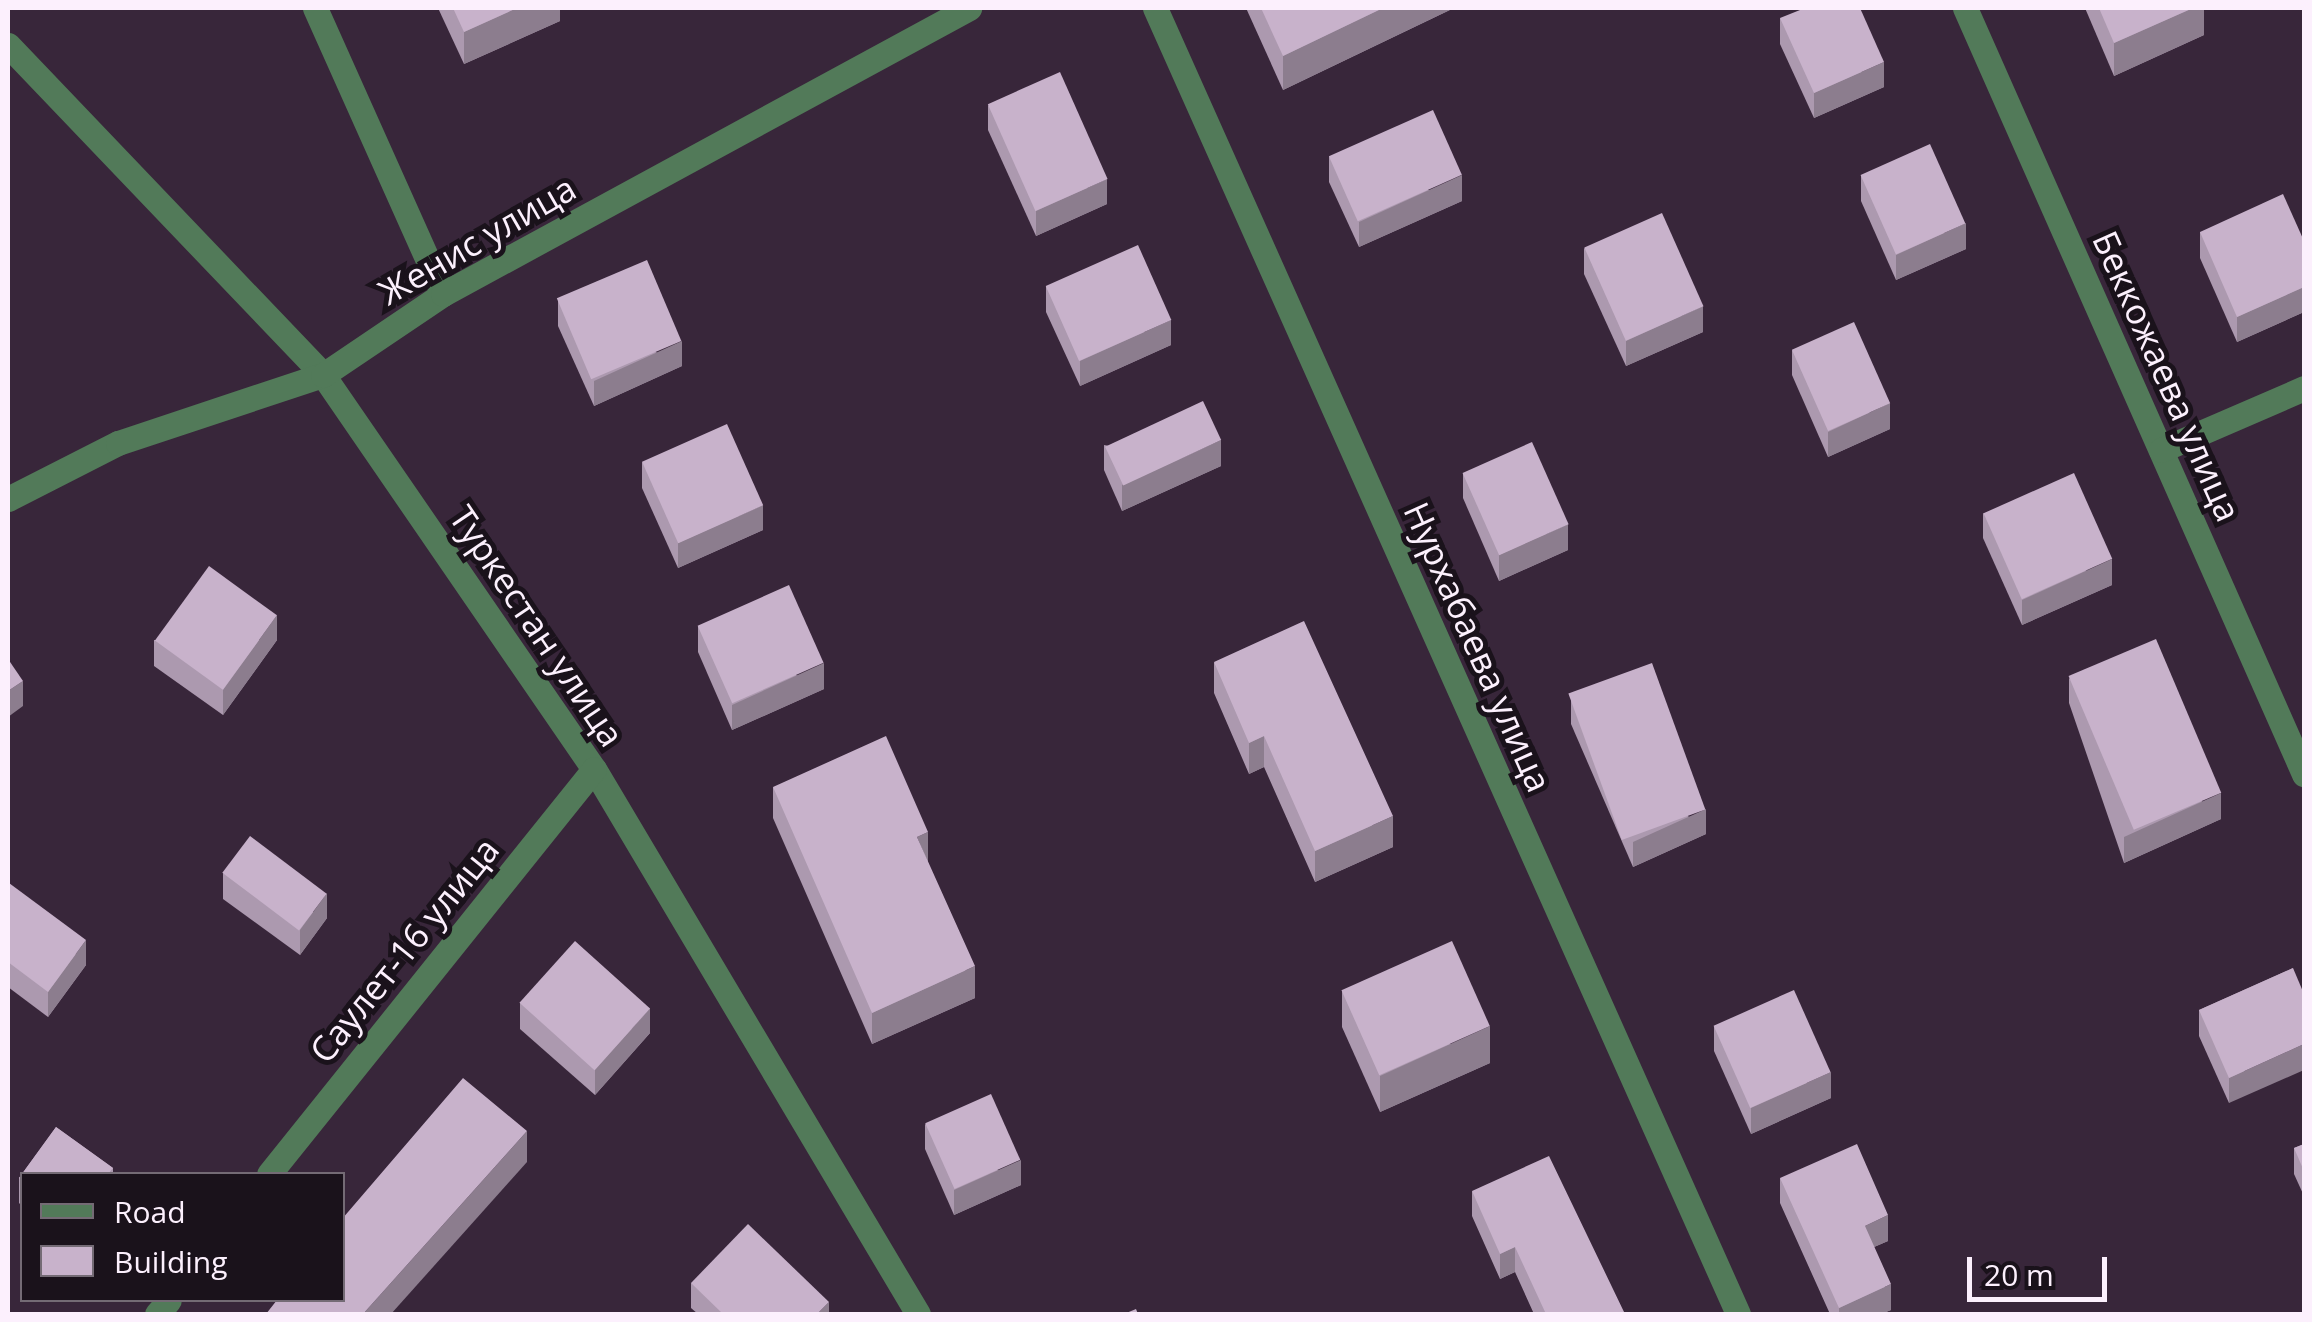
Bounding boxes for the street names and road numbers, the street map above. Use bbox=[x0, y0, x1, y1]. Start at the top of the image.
street label: Женис улица bbox=[371, 167, 583, 313]
street label: Беккожаева улица bbox=[2084, 225, 2250, 527]
street label: Нурхабаева улица bbox=[1395, 496, 1561, 798]
street label: Туркестан улица bbox=[441, 498, 633, 754]
street label: Саулет-16 улица bbox=[301, 829, 507, 1071]

